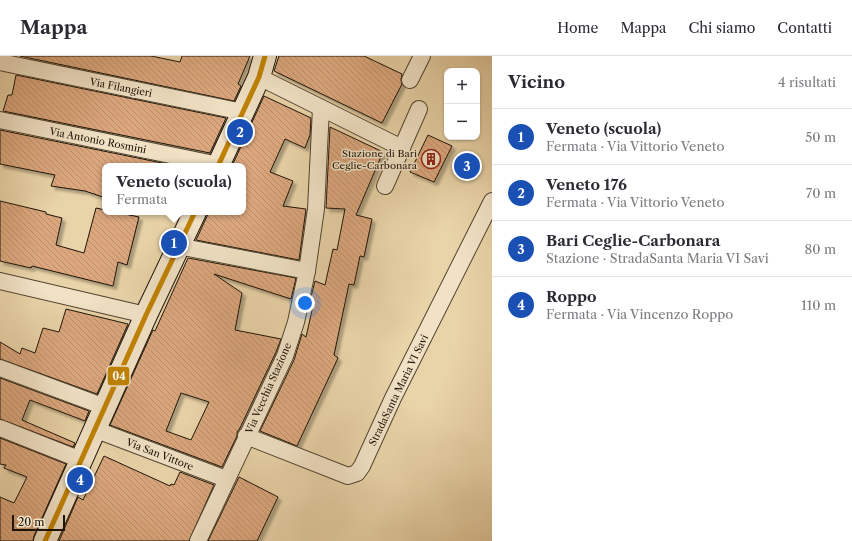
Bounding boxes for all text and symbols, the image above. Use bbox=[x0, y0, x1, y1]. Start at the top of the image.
text: Mappa bbox=[20, 16, 88, 39]
text: Home bbox=[557, 19, 598, 37]
text: Mappa bbox=[620, 19, 666, 37]
text: Chi siamo bbox=[688, 19, 755, 37]
text: Contatti bbox=[777, 19, 832, 37]
map controls bbox=[444, 68, 480, 140]
button: + bbox=[444, 68, 480, 104]
text: Vicino bbox=[508, 72, 565, 92]
text: 4 risultati bbox=[778, 74, 836, 90]
street label: Via Filangieri bbox=[88, 75, 153, 100]
button: − bbox=[444, 104, 480, 140]
pin: 2 bbox=[227, 117, 253, 147]
text: Veneto (scuola) bbox=[546, 119, 661, 138]
street label: Via Antonio Rosmini bbox=[47, 125, 147, 156]
text: 1 bbox=[518, 129, 524, 145]
text: 50 m bbox=[805, 129, 836, 145]
text: Fermata · Via Vittorio Veneto bbox=[546, 138, 724, 154]
place label: Stazione di Bari Ceglie-Carbonara bbox=[332, 147, 418, 172]
building icon: Stazione di Bari Ceglie-Carbonara bbox=[420, 148, 442, 170]
pin: 3 bbox=[454, 151, 480, 181]
popup bbox=[102, 163, 246, 215]
text: Veneto (scuola) bbox=[116, 172, 232, 191]
text: Veneto 176 bbox=[546, 175, 627, 194]
text: 2 bbox=[517, 185, 525, 201]
text: 70 m bbox=[806, 185, 836, 201]
text: Fermata bbox=[116, 191, 167, 207]
text: Fermata · Via Vittorio Veneto bbox=[546, 194, 724, 210]
pin: 1 bbox=[161, 228, 187, 258]
text: Bari Ceglie-Carbonara bbox=[546, 231, 720, 250]
text: 3 bbox=[517, 241, 525, 257]
text: 80 m bbox=[804, 241, 836, 257]
text: Stazione · StradaSanta Maria VI Savi bbox=[546, 250, 769, 266]
text: Roppo bbox=[546, 287, 597, 306]
your location bbox=[295, 293, 315, 313]
text: 4 bbox=[517, 297, 525, 313]
text: 110 m bbox=[801, 297, 836, 313]
text: Fermata · Via Vincenzo Roppo bbox=[546, 306, 733, 322]
street label: StradaSanta Maria VI Savi bbox=[366, 332, 431, 448]
street label: Via Vecchia Stazione bbox=[242, 340, 295, 437]
line badge: 04 bbox=[107, 366, 130, 386]
text: 04 bbox=[112, 369, 126, 383]
street label: Via San Vittore bbox=[123, 435, 196, 473]
pin: 4 bbox=[67, 465, 93, 495]
scale bar bbox=[12, 513, 65, 532]
text: 20 m bbox=[18, 515, 44, 529]

